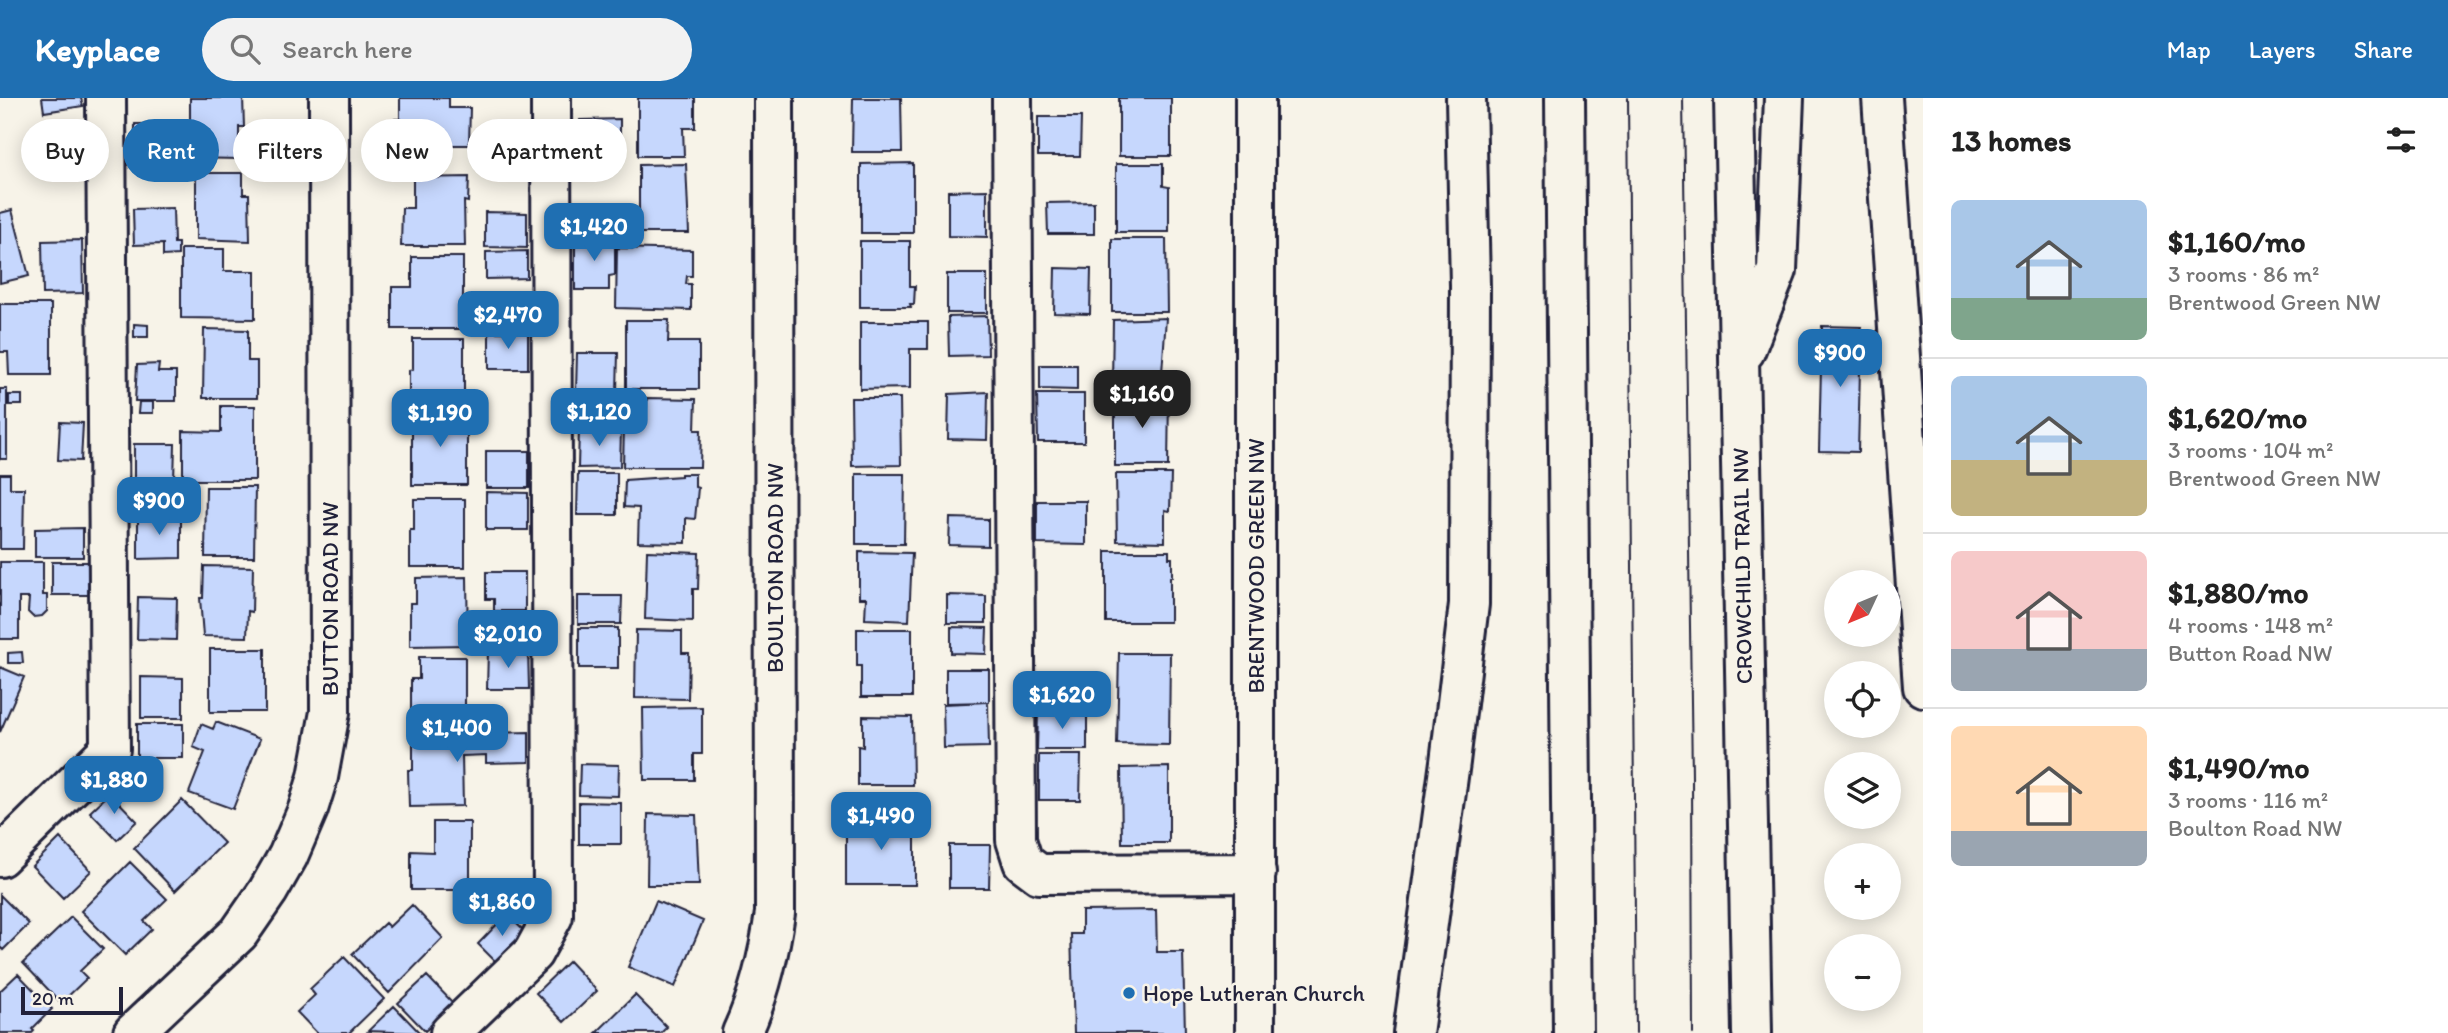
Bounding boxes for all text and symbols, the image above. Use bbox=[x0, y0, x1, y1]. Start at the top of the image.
search box bbox=[202, 18, 692, 81]
text: Keyplace bbox=[35, 30, 160, 69]
icon: search bbox=[226, 30, 264, 68]
text: Search here bbox=[282, 33, 413, 65]
text: Map bbox=[2167, 35, 2211, 64]
text: Layers bbox=[2249, 35, 2316, 64]
text: Share bbox=[2354, 35, 2413, 64]
chip: Buy bbox=[21, 119, 109, 182]
chip: Rent bbox=[123, 119, 219, 182]
chip: Filters bbox=[233, 119, 347, 182]
chip: New bbox=[361, 119, 453, 182]
chip: Apartment bbox=[467, 119, 627, 182]
icon: filters bbox=[2382, 121, 2420, 159]
text: 13 homes bbox=[1951, 122, 2071, 159]
pin: $1,420 bbox=[537, 204, 651, 263]
text: $1,420 bbox=[560, 212, 628, 240]
text: $1,160/mo bbox=[2168, 223, 2306, 260]
icon: home bbox=[2007, 228, 2091, 312]
text: 3 rooms · 86 m² bbox=[2168, 260, 2320, 288]
text: Brentwood Green NW bbox=[2168, 288, 2381, 316]
pin: $2,470 bbox=[451, 292, 565, 351]
text: $2,470 bbox=[474, 300, 542, 328]
pin: $900 bbox=[1799, 330, 1881, 389]
text: $900 bbox=[1814, 338, 1866, 366]
pin: $1,160 bbox=[1085, 370, 1199, 430]
text: $1,160 bbox=[1110, 379, 1174, 407]
pin: $1,120 bbox=[542, 388, 656, 448]
pin: $1,190 bbox=[383, 390, 497, 449]
text: $1,120 bbox=[567, 397, 631, 425]
text: $1,190 bbox=[408, 398, 472, 426]
text: $1,620/mo bbox=[2168, 399, 2307, 436]
icon: home bbox=[2007, 404, 2091, 488]
text: 3 rooms · 104 m² bbox=[2168, 436, 2333, 464]
street label: BRENTWOOD GREEN NW bbox=[1242, 438, 1270, 694]
street label: CROWCHILD TRAIL NW bbox=[1726, 447, 1758, 684]
street label: BOULTON ROAD NW bbox=[761, 463, 789, 673]
text: Brentwood Green NW bbox=[2168, 464, 2381, 492]
pin: $900 bbox=[118, 478, 200, 537]
text: $900 bbox=[133, 486, 185, 514]
street label: BUTTON ROAD NW bbox=[316, 501, 344, 696]
north arrow bbox=[1824, 570, 1900, 648]
map controls bbox=[1824, 570, 1901, 1011]
text: $1,880/mo bbox=[2168, 574, 2309, 611]
icon: home bbox=[2007, 579, 2091, 663]
pin: $2,010 bbox=[451, 610, 565, 670]
text: 4 rooms · 148 m² bbox=[2168, 611, 2333, 639]
text: $2,010 bbox=[474, 619, 542, 647]
text: Button Road NW bbox=[2168, 639, 2332, 667]
button: locate bbox=[1824, 661, 1901, 738]
pin: $1,620 bbox=[1005, 672, 1119, 731]
text: $1,620 bbox=[1029, 680, 1095, 708]
pin: $1,400 bbox=[400, 704, 514, 764]
text: $1,400 bbox=[422, 713, 492, 741]
text: $1,490/mo bbox=[2168, 749, 2310, 786]
button: layers bbox=[1824, 752, 1901, 829]
icon: home bbox=[2007, 754, 2091, 838]
pin: $1,880 bbox=[57, 756, 171, 816]
text: $1,880 bbox=[80, 765, 148, 793]
text: 3 rooms · 116 m² bbox=[2168, 786, 2328, 814]
pin: $1,490 bbox=[824, 792, 938, 852]
text: $1,490 bbox=[847, 801, 915, 829]
text: Boulton Road NW bbox=[2168, 814, 2342, 842]
button: + bbox=[1824, 843, 1901, 920]
pin: $1,860 bbox=[445, 878, 559, 938]
text: $1,860 bbox=[469, 887, 535, 915]
button: − bbox=[1824, 934, 1901, 1011]
place label: Hope Lutheran Church bbox=[1143, 979, 1365, 1007]
scale bar bbox=[21, 984, 122, 1016]
marker: Hope Lutheran Church bbox=[1121, 985, 1137, 1001]
text: 20 m bbox=[32, 987, 74, 1010]

